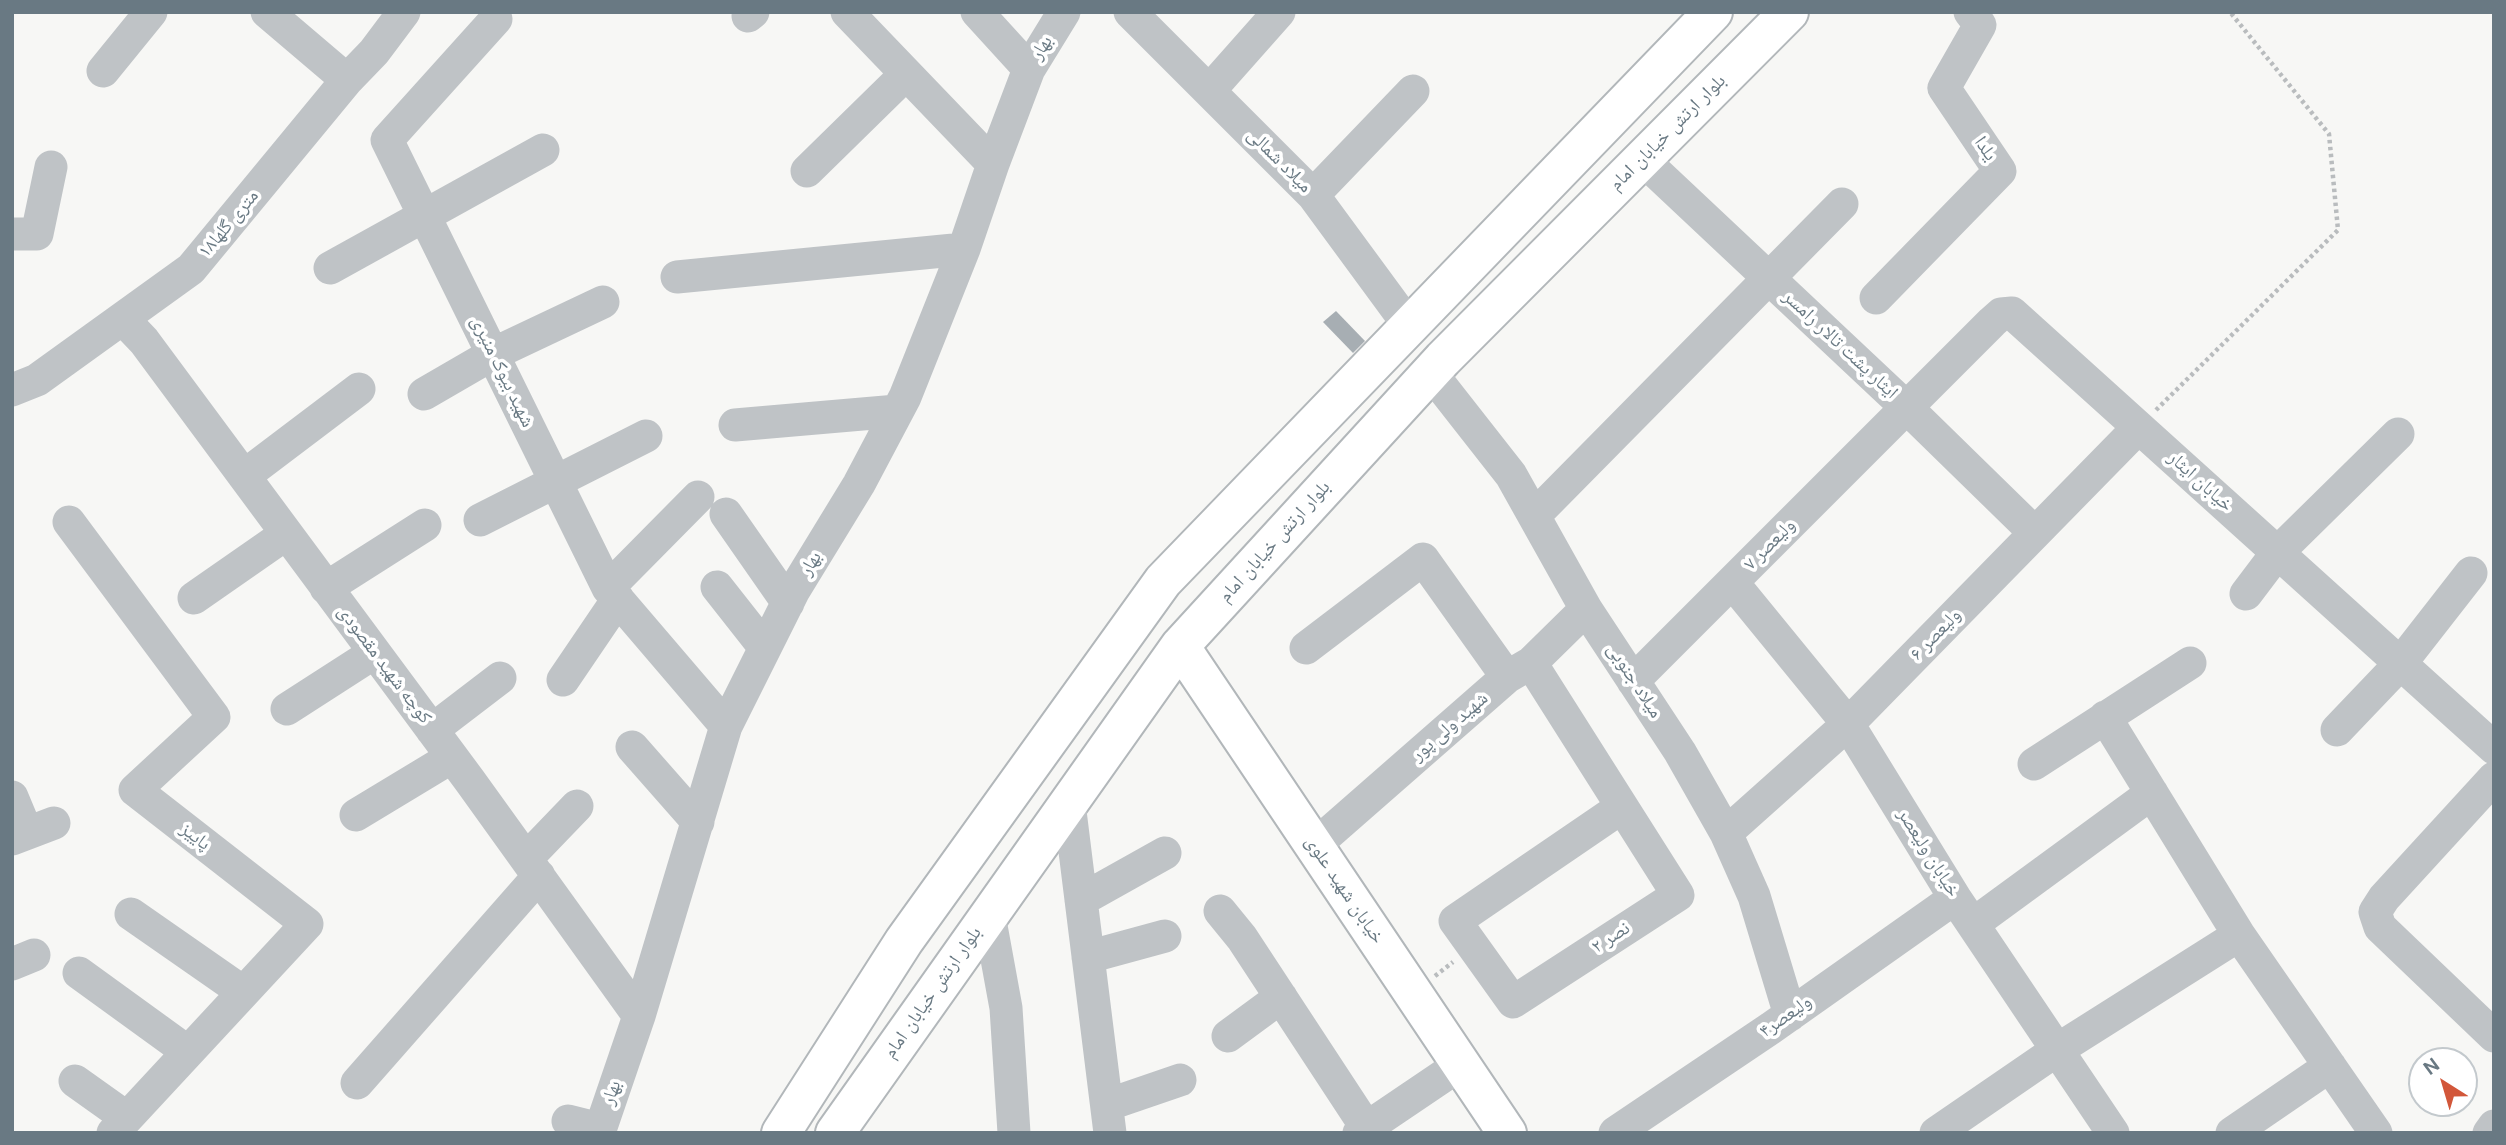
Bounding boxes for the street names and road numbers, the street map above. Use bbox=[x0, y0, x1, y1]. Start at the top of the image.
street label: بهار bbox=[1026, 32, 1058, 64]
street label: بلوار ارتش خیابان امام bbox=[1605, 70, 1731, 196]
street label: میلاد شمالی bbox=[1242, 124, 1316, 198]
street label: یلدا bbox=[1969, 132, 2001, 166]
street label: ۱۸متری گلها bbox=[194, 185, 264, 263]
street label: ایثار پشت تالار رامسر bbox=[1778, 286, 1902, 404]
street label: شهید بیوک منیری bbox=[465, 313, 539, 431]
street label: خیابان ایثار bbox=[2163, 447, 2237, 517]
street label: بلوار ارتش خیابان امام bbox=[1214, 477, 1336, 607]
street label: ولیعصر ۷ bbox=[1739, 514, 1801, 576]
street label: بهار bbox=[795, 548, 827, 580]
street label: کوچه شهید مقصودی bbox=[332, 601, 436, 729]
street label: ولیعصر ۶ bbox=[1906, 604, 1966, 666]
street label: میلاد جنوبی bbox=[1601, 639, 1667, 723]
street label: شهید ولی پور bbox=[1407, 687, 1493, 767]
street label: خیابان ولیعصر bbox=[1892, 805, 1964, 901]
street label: پاییز bbox=[175, 818, 215, 856]
street label: خیابان شهید علوی bbox=[1299, 832, 1389, 948]
street label: نصر ۲ bbox=[1587, 917, 1635, 959]
street label: بلوار ارتش خیابان امام bbox=[879, 923, 987, 1063]
street label: ولیعصر۴ bbox=[1755, 991, 1817, 1043]
street label: بهار bbox=[597, 1078, 627, 1108]

